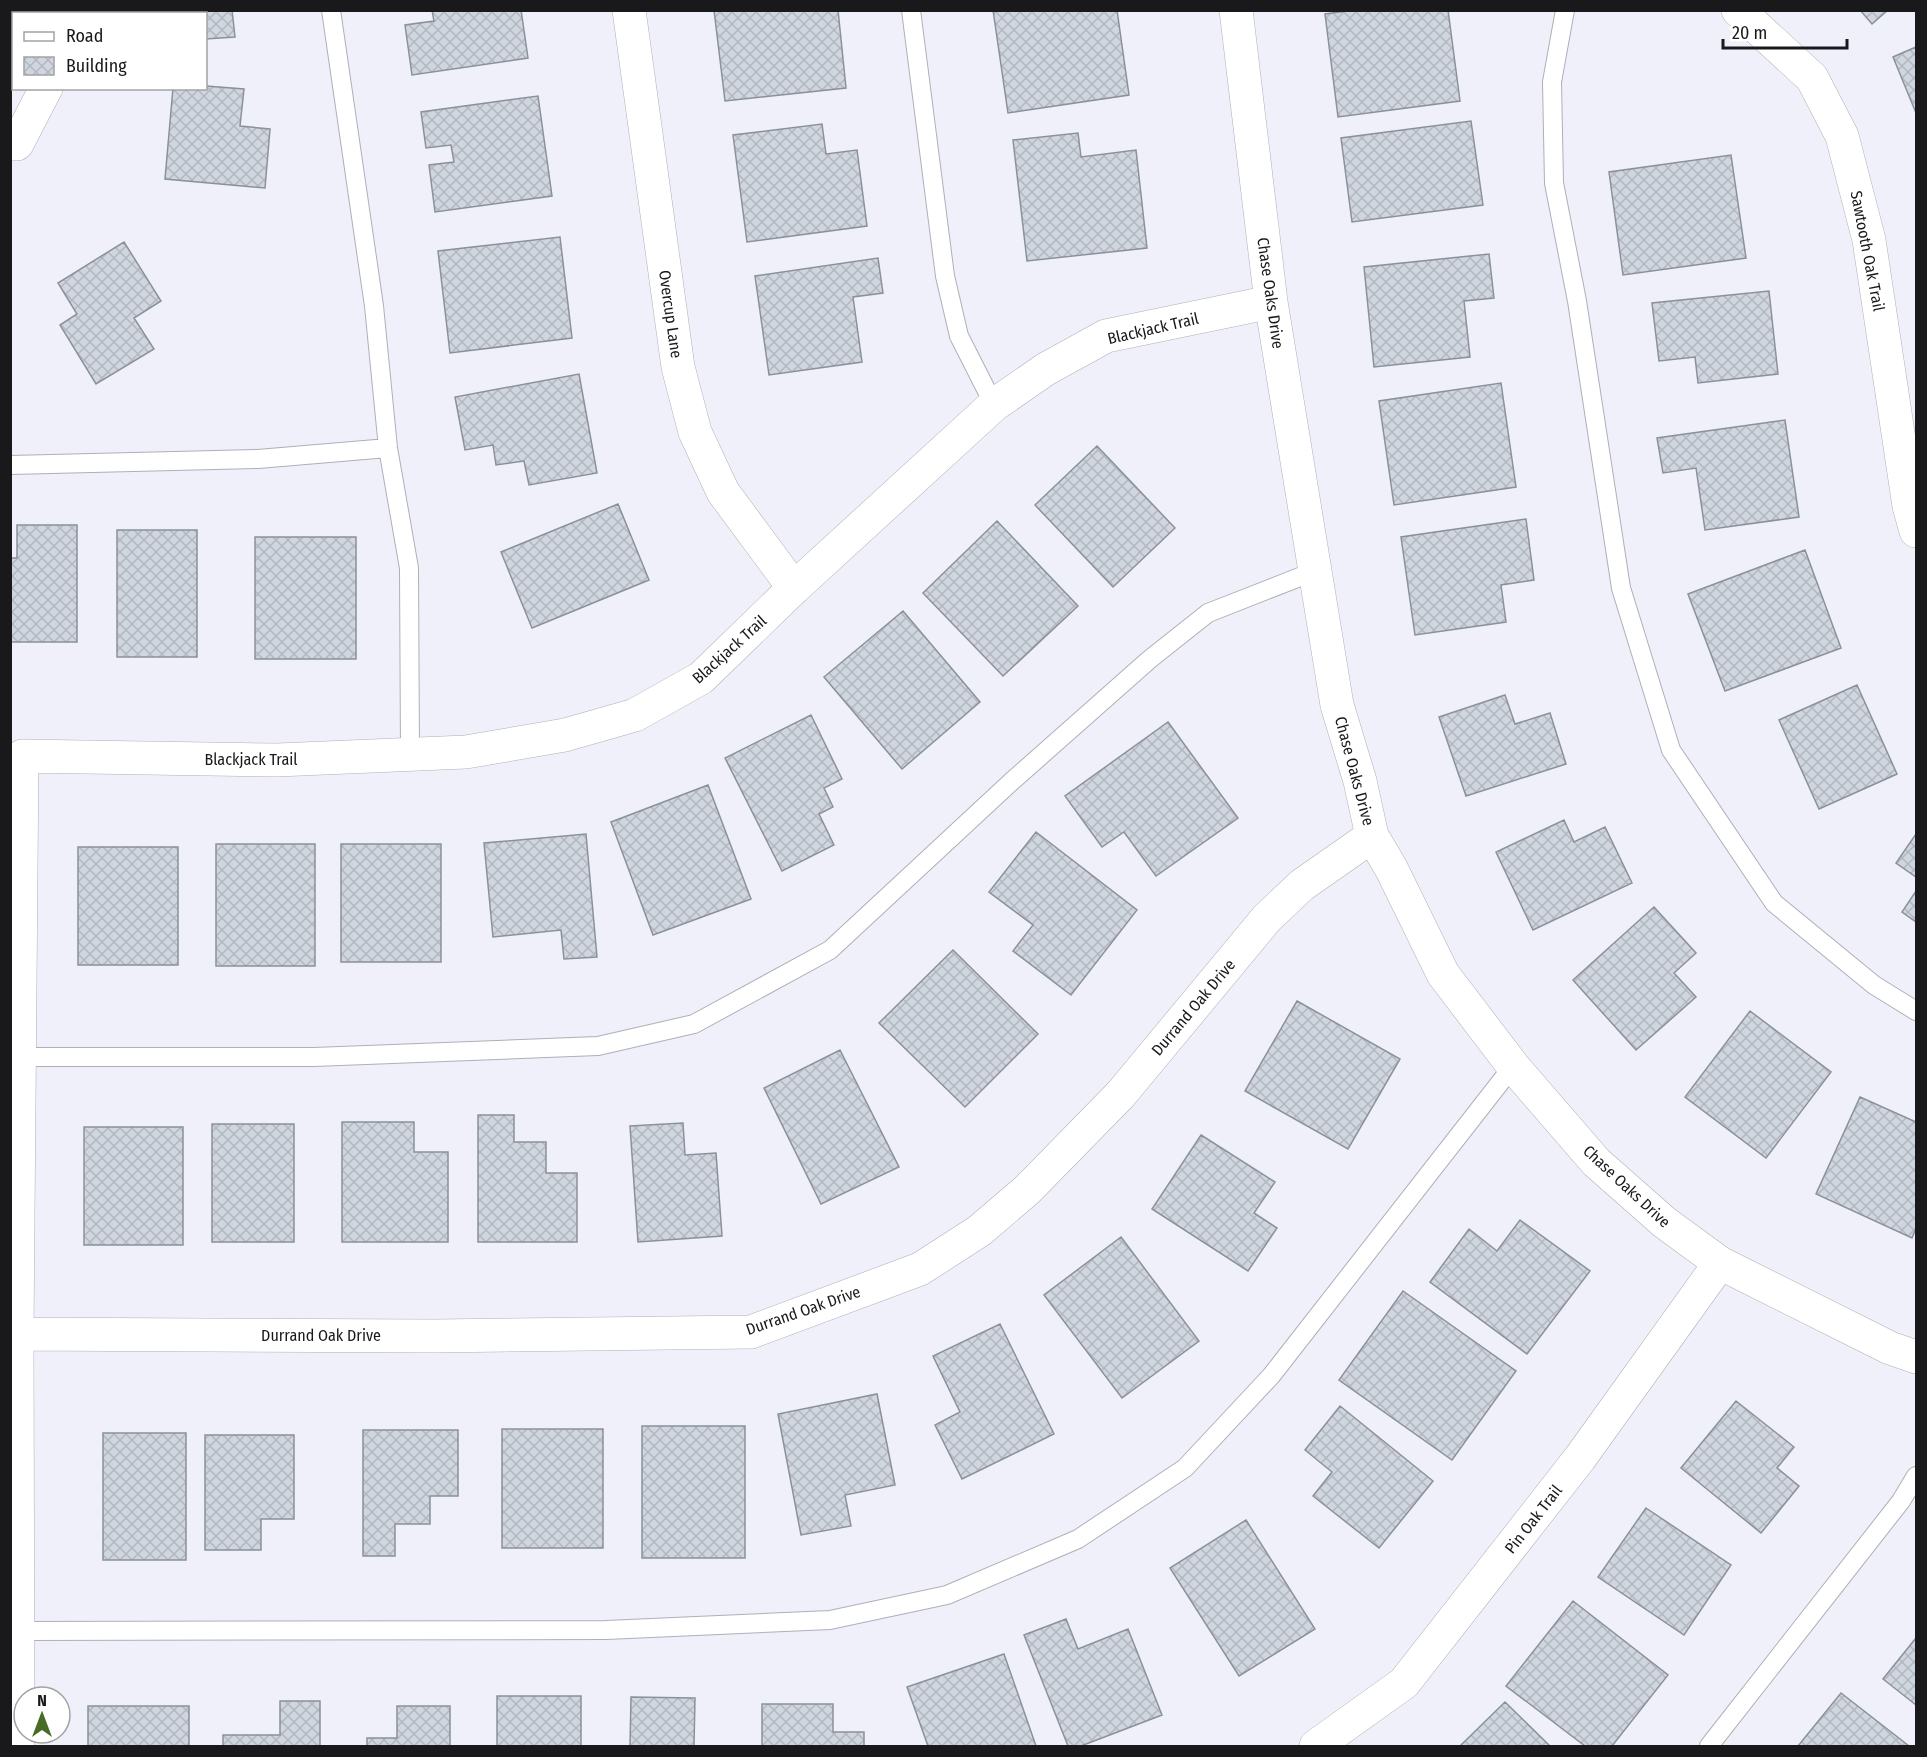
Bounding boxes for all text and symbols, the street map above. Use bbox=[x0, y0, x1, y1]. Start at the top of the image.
legend bbox=[12, 12, 207, 90]
scale bar bbox=[1723, 12, 1848, 50]
text: 20 m bbox=[1732, 22, 1767, 44]
text: Road bbox=[66, 25, 103, 47]
text: Building bbox=[66, 55, 127, 77]
street label: Sawtooth Oak Trail bbox=[1846, 189, 1889, 313]
street label: Chase Oaks Drive bbox=[1253, 236, 1288, 350]
street label: Overcup Lane bbox=[655, 269, 686, 359]
street label: Blackjack Trail bbox=[1106, 309, 1201, 348]
street label: Blackjack Trail bbox=[688, 611, 770, 688]
street label: Chase Oaks Drive bbox=[1331, 714, 1378, 828]
street label: Blackjack Trail bbox=[204, 750, 298, 769]
street label: Durrand Oak Drive bbox=[1148, 955, 1239, 1059]
street label: Chase Oaks Drive bbox=[1579, 1141, 1674, 1232]
street label: Durrand Oak Drive bbox=[743, 1282, 863, 1339]
street label: Durrand Oak Drive bbox=[261, 1326, 381, 1345]
street label: Pin Oak Trail bbox=[1501, 1481, 1566, 1557]
north arrow bbox=[12, 1685, 72, 1745]
text: N bbox=[37, 1691, 47, 1710]

